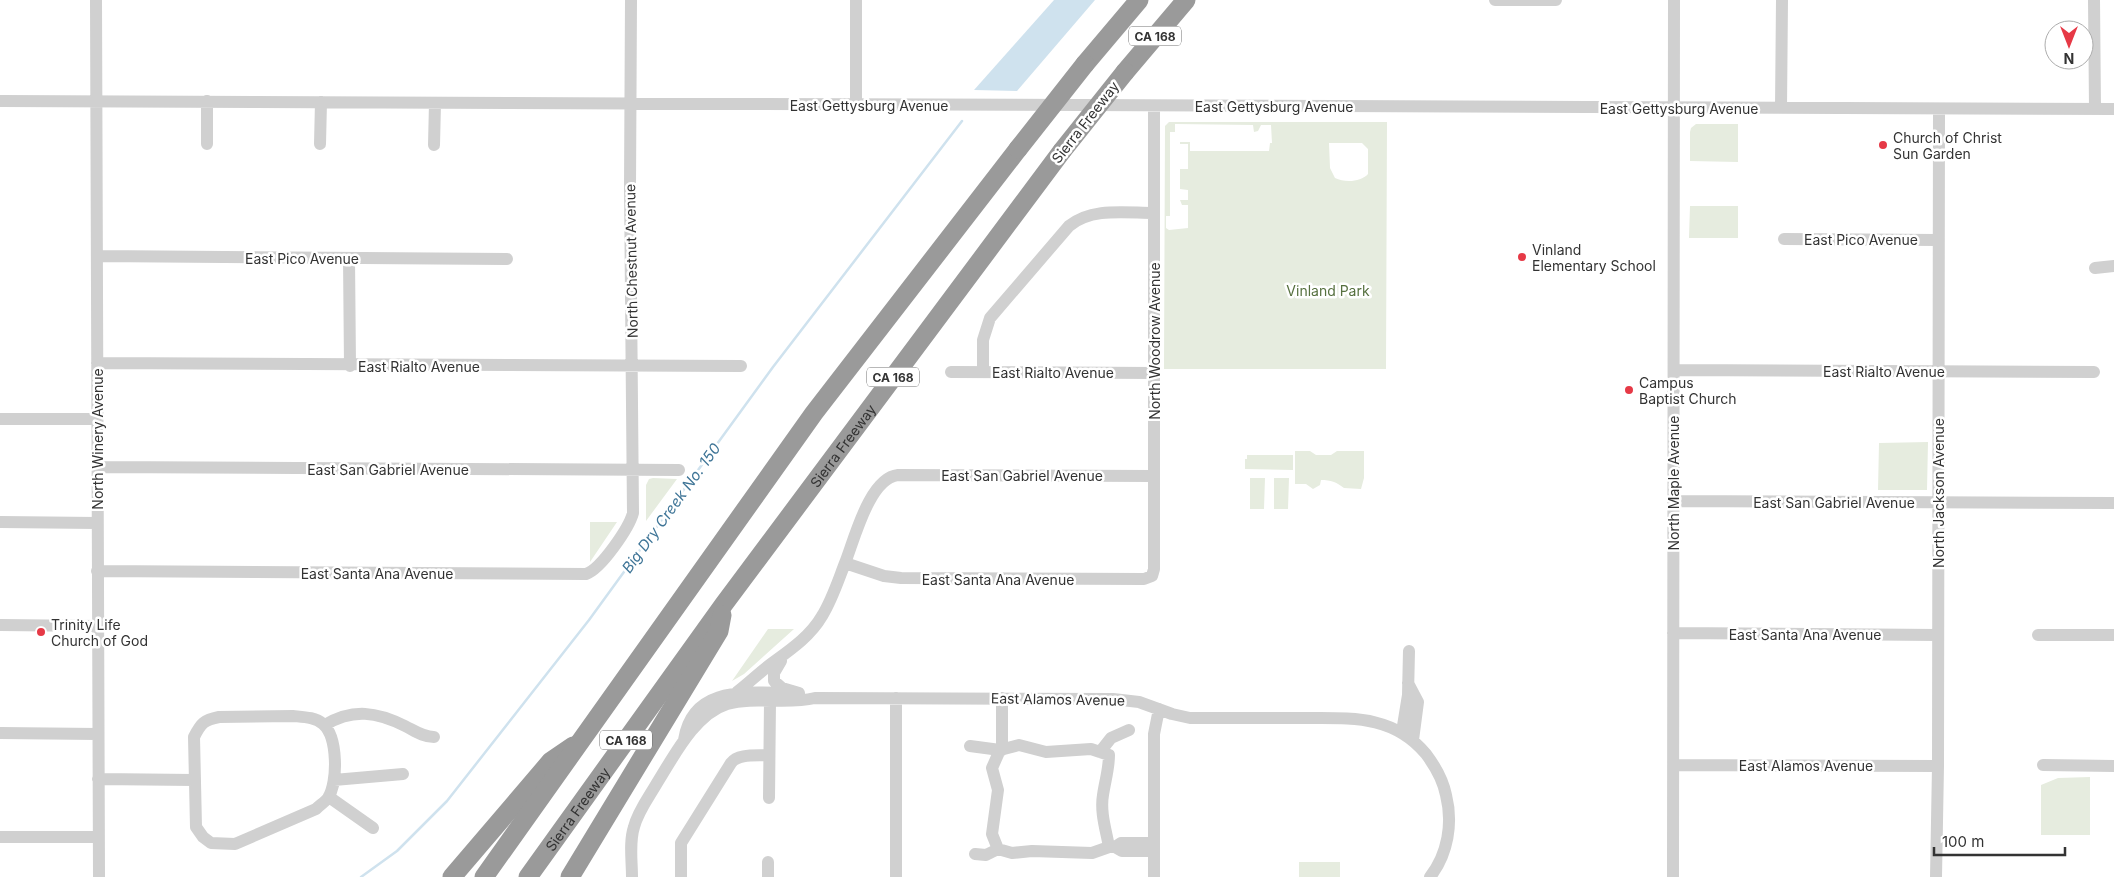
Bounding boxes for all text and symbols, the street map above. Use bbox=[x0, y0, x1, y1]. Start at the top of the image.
north arrow bbox=[2044, 20, 2094, 70]
road number: CA 168 bbox=[1129, 27, 1181, 46]
text: N bbox=[2064, 50, 2074, 67]
street label: Sierra Freeway bbox=[1048, 78, 1122, 166]
street label: East Gettysburg Avenue bbox=[790, 97, 948, 114]
street label: East Gettysburg Avenue bbox=[1195, 98, 1353, 115]
street label: East Gettysburg Avenue bbox=[1600, 100, 1758, 117]
place label: Church of Christ Sun Garden bbox=[1893, 129, 2002, 162]
marker: Church of Christ Sun Garden bbox=[1877, 139, 1889, 151]
street label: North Chestnut Avenue bbox=[621, 184, 641, 338]
street label: East Pico Avenue bbox=[1804, 231, 1918, 248]
place label: Vinland Elementary School bbox=[1532, 241, 1656, 274]
street label: East Pico Avenue bbox=[245, 250, 359, 267]
marker: Vinland Elementary School bbox=[1516, 251, 1528, 263]
street label: North Woodrow Avenue bbox=[1146, 262, 1163, 420]
park label: Vinland Park bbox=[1286, 282, 1370, 299]
street label: East Rialto Avenue bbox=[358, 358, 480, 375]
street label: East Rialto Avenue bbox=[1823, 363, 1945, 380]
street label: East Rialto Avenue bbox=[992, 364, 1114, 381]
street label: North Winery Avenue bbox=[89, 368, 106, 510]
road number: CA 168 bbox=[867, 368, 919, 387]
place label: Campus Baptist Church bbox=[1639, 374, 1737, 407]
marker: Campus Baptist Church bbox=[1623, 384, 1635, 396]
street label: Sierra Freeway bbox=[806, 400, 879, 490]
street label: North Maple Avenue bbox=[1665, 416, 1682, 550]
street label: North Jackson Avenue bbox=[1930, 418, 1947, 568]
water label: Big Dry Creek No. 150 bbox=[618, 439, 725, 577]
street label: East San Gabriel Avenue bbox=[307, 461, 469, 478]
street label: East San Gabriel Avenue bbox=[941, 467, 1103, 484]
street label: East San Gabriel Avenue bbox=[1753, 494, 1915, 511]
street label: East Santa Ana Avenue bbox=[301, 565, 453, 582]
street label: East Santa Ana Avenue bbox=[922, 571, 1074, 588]
place label: Trinity Life Church of God bbox=[51, 616, 148, 649]
marker: Trinity Life Church of God bbox=[35, 626, 47, 638]
street label: East Santa Ana Avenue bbox=[1729, 626, 1881, 643]
street label: East Alamos Avenue bbox=[991, 689, 1125, 709]
road number: CA 168 bbox=[600, 730, 652, 750]
street label: East Alamos Avenue bbox=[1739, 757, 1873, 774]
street label: Sierra Freeway bbox=[541, 763, 613, 854]
scale bar bbox=[1934, 824, 2065, 856]
text: 100 m bbox=[1942, 832, 1984, 851]

